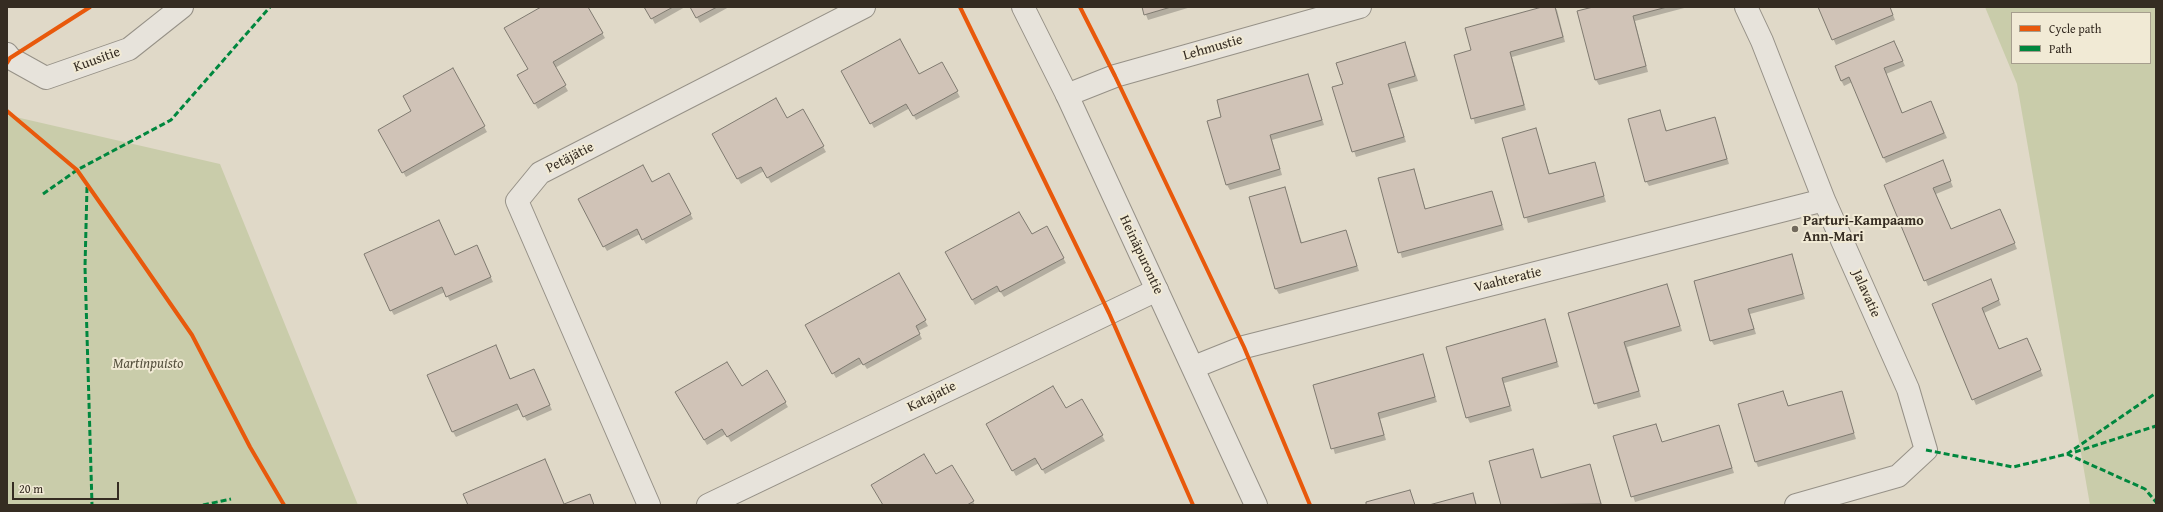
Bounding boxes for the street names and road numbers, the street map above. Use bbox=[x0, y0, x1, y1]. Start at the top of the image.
street label: Lehmustie bbox=[1181, 31, 1245, 65]
street label: Kuusitie bbox=[71, 44, 123, 76]
street label: Petäjätie bbox=[543, 139, 597, 177]
street label: Heinäpurontie bbox=[1115, 213, 1167, 297]
street label: Vaahteratie bbox=[1473, 264, 1543, 296]
street label: Jalavatie bbox=[1848, 268, 1884, 320]
street label: Katajatie bbox=[905, 378, 959, 416]

